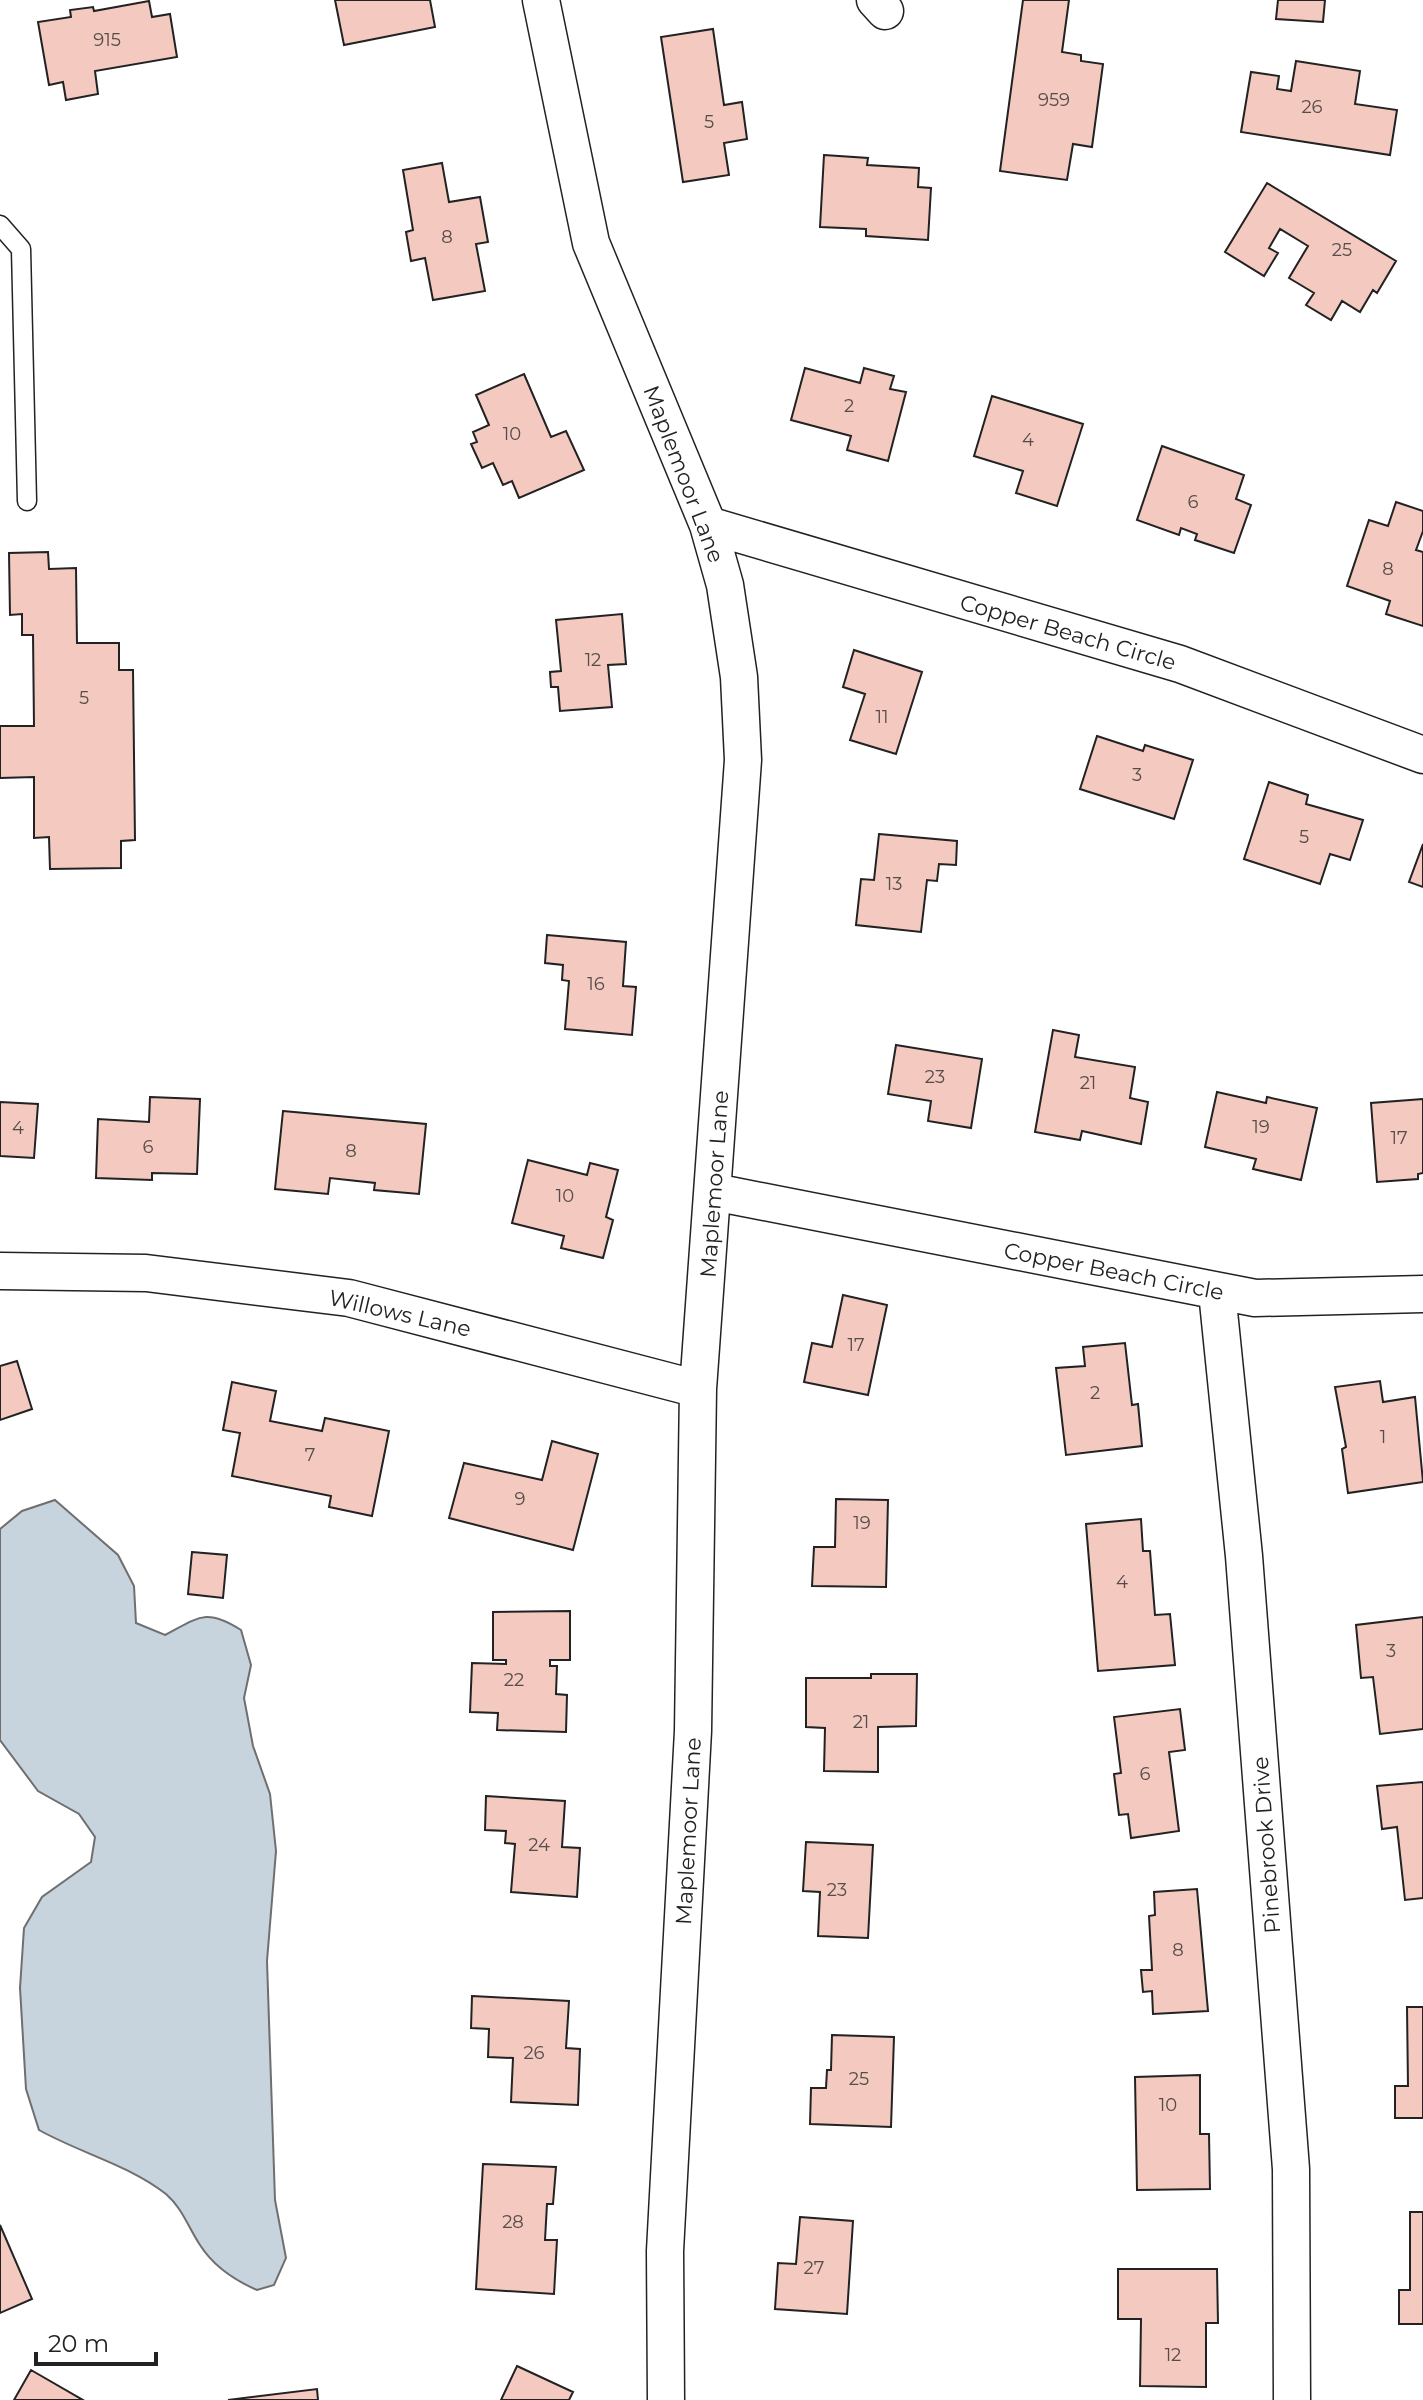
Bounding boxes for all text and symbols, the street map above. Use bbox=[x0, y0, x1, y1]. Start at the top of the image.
house number: 915 bbox=[93, 29, 121, 51]
house number: 959 bbox=[1038, 89, 1070, 111]
house number: 26 bbox=[1301, 96, 1323, 118]
house number: 5 bbox=[704, 111, 714, 133]
house number: 8 bbox=[441, 226, 453, 248]
house number: 25 bbox=[1332, 239, 1352, 261]
street label: Maplemoor Lane bbox=[637, 382, 730, 567]
house number: 2 bbox=[844, 395, 854, 417]
house number: 10 bbox=[503, 423, 521, 445]
house number: 4 bbox=[1022, 429, 1034, 451]
house number: 6 bbox=[1188, 491, 1199, 513]
house number: 8 bbox=[1382, 558, 1394, 580]
street label: Copper Beach Circle bbox=[957, 589, 1179, 676]
house number: 12 bbox=[585, 649, 601, 671]
house number: 5 bbox=[79, 687, 89, 709]
house number: 11 bbox=[876, 706, 889, 728]
house number: 3 bbox=[1132, 764, 1142, 786]
house number: 5 bbox=[1299, 826, 1309, 848]
house number: 13 bbox=[886, 873, 902, 895]
house number: 16 bbox=[587, 973, 605, 995]
house number: 23 bbox=[925, 1066, 945, 1088]
house number: 21 bbox=[1080, 1072, 1096, 1094]
street label: Maplemoor Lane bbox=[694, 1089, 735, 1279]
house number: 19 bbox=[1252, 1116, 1270, 1138]
house number: 4 bbox=[12, 1117, 24, 1139]
house number: 17 bbox=[1390, 1127, 1408, 1149]
house number: 6 bbox=[143, 1136, 154, 1158]
house number: 8 bbox=[345, 1140, 357, 1162]
house number: 10 bbox=[556, 1185, 574, 1207]
street label: Copper Beach Circle bbox=[1002, 1237, 1226, 1306]
street label: Willows Lane bbox=[326, 1284, 474, 1343]
house number: 17 bbox=[847, 1334, 865, 1356]
house number: 2 bbox=[1090, 1382, 1100, 1404]
house number: 1 bbox=[1380, 1426, 1386, 1448]
house number: 7 bbox=[305, 1444, 315, 1466]
house number: 9 bbox=[515, 1488, 526, 1510]
house number: 19 bbox=[853, 1512, 871, 1534]
house number: 4 bbox=[1116, 1571, 1128, 1593]
house number: 3 bbox=[1386, 1640, 1396, 1662]
house number: 22 bbox=[504, 1669, 524, 1691]
house number: 21 bbox=[853, 1711, 869, 1733]
street label: Maplemoor Lane bbox=[670, 1737, 707, 1925]
street label: Pinebrook Drive bbox=[1247, 1756, 1286, 1934]
house number: 6 bbox=[1140, 1763, 1151, 1785]
house number: 24 bbox=[528, 1834, 550, 1856]
house number: 23 bbox=[827, 1879, 847, 1901]
house number: 8 bbox=[1172, 1939, 1184, 1961]
house number: 26 bbox=[523, 2042, 545, 2064]
house number: 25 bbox=[849, 2068, 869, 2090]
house number: 10 bbox=[1159, 2094, 1177, 2116]
house number: 28 bbox=[502, 2211, 524, 2233]
house number: 27 bbox=[804, 2257, 824, 2279]
scale bar bbox=[36, 2316, 156, 2366]
text: 20 m bbox=[48, 2329, 109, 2358]
house number: 12 bbox=[1165, 2344, 1181, 2366]

